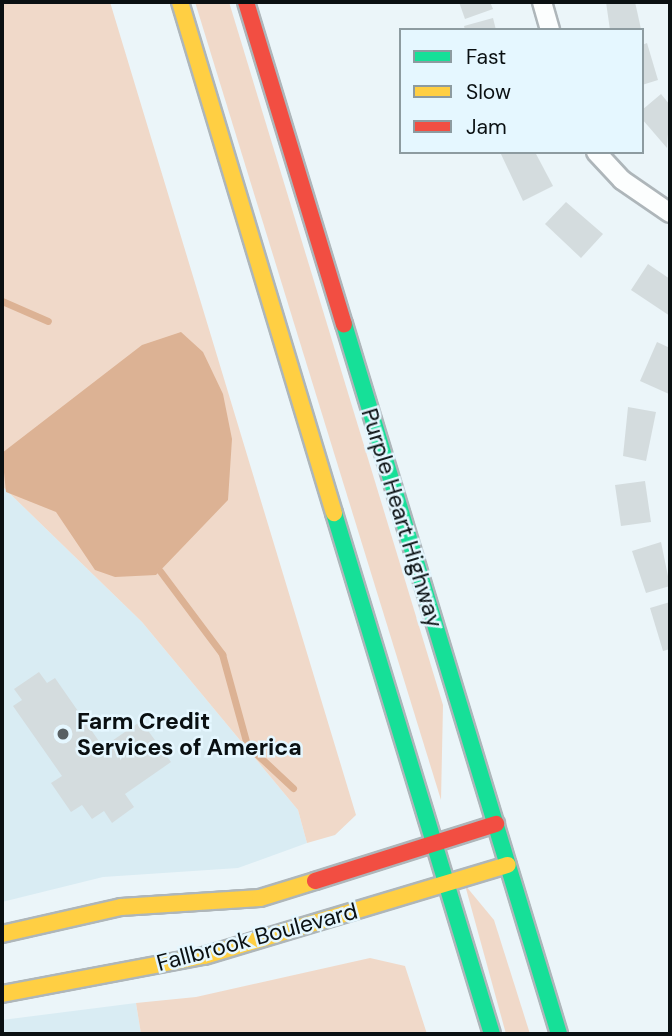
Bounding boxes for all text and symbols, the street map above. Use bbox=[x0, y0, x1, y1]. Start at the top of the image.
legend bbox=[399, 28, 644, 154]
text: Fast bbox=[466, 43, 506, 71]
text: Slow bbox=[466, 78, 511, 106]
text: Jam bbox=[466, 113, 507, 141]
street label: Purple Heart Highway bbox=[355, 405, 449, 631]
place label: Farm Credit Services of America bbox=[77, 707, 302, 761]
marker: Farm Credit Services of America bbox=[55, 726, 71, 742]
street label: Fallbrook Boulevard bbox=[154, 897, 360, 977]

